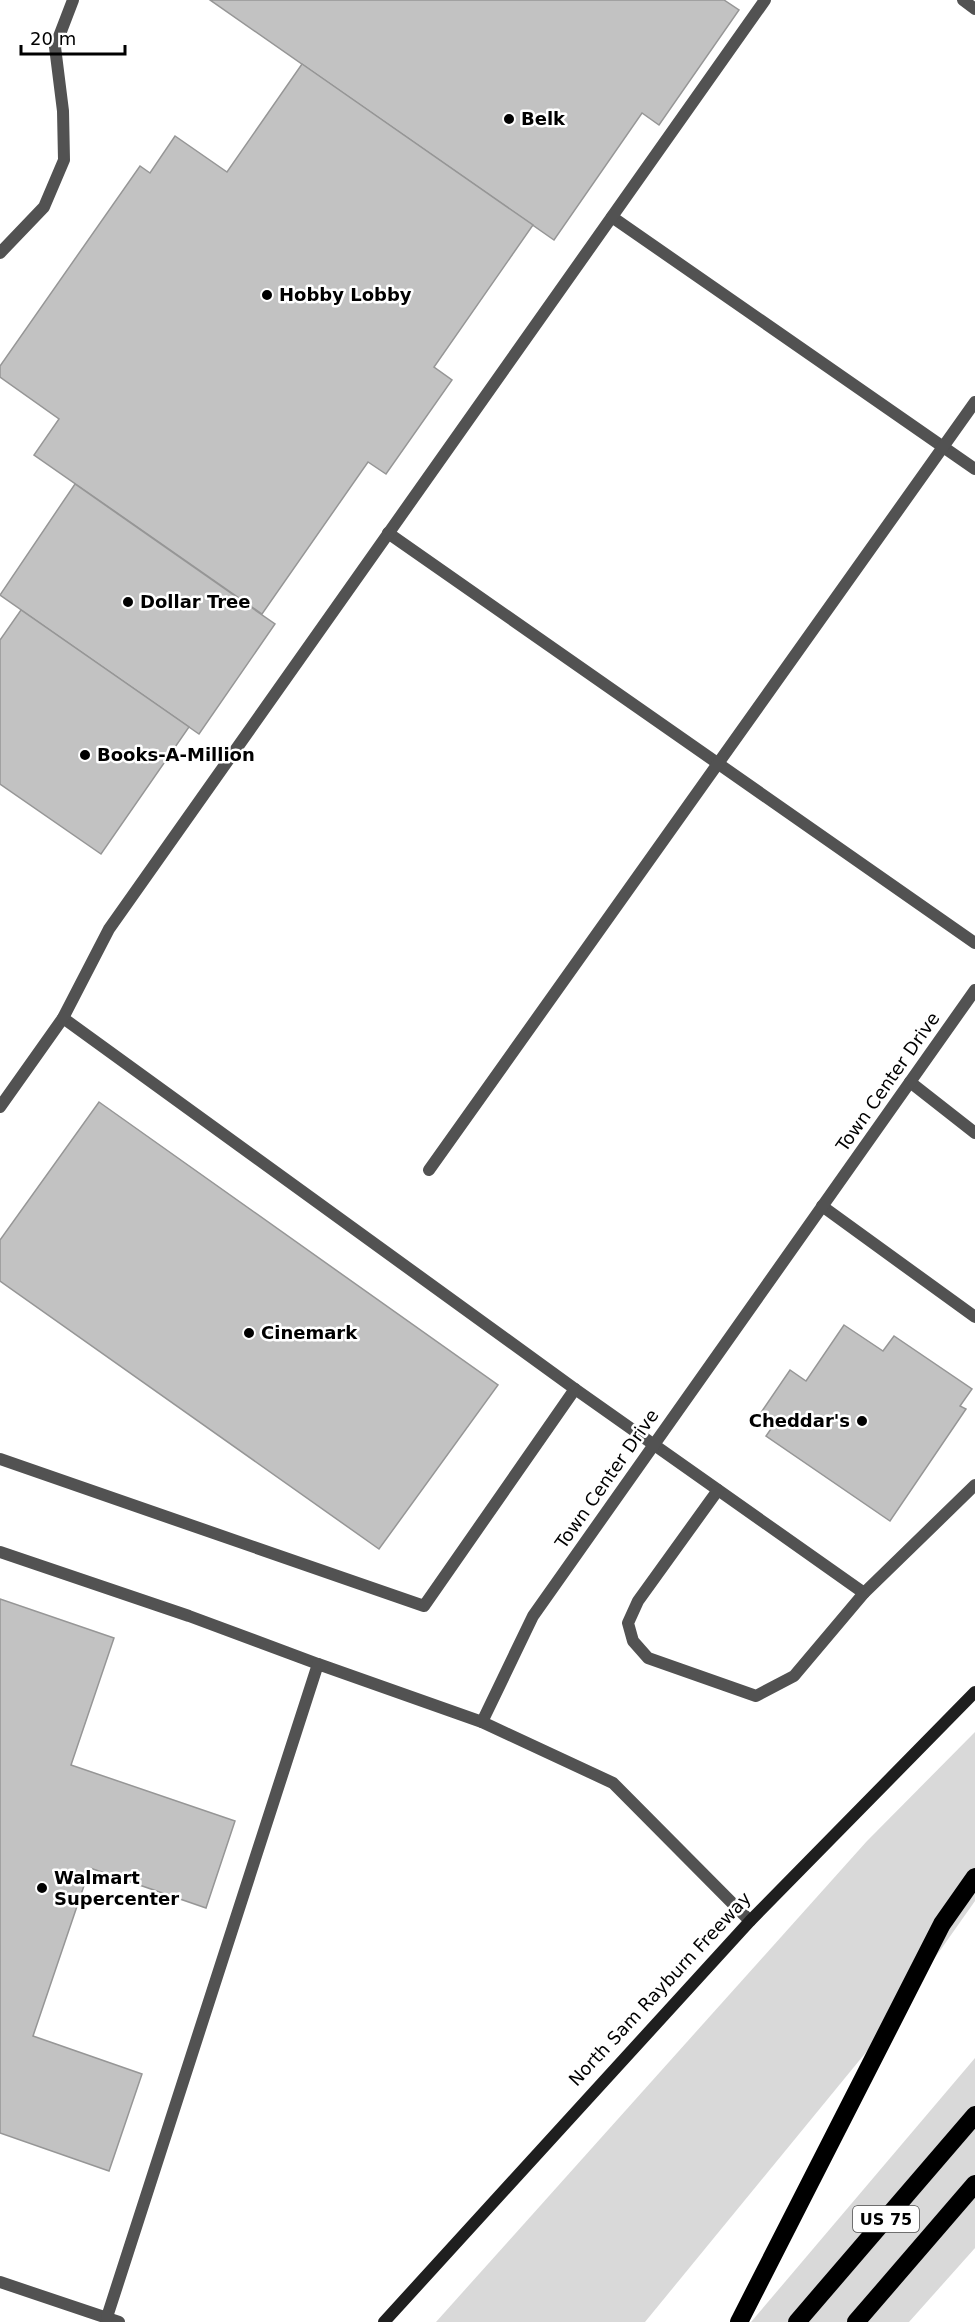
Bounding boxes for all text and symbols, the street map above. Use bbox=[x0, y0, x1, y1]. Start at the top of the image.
scale bar bbox=[21, 18, 124, 56]
text: 20 m bbox=[30, 28, 76, 49]
place label: Belk bbox=[521, 108, 566, 129]
marker: Belk bbox=[502, 112, 516, 126]
place label: Hobby Lobby bbox=[279, 284, 412, 305]
marker: Hobby Lobby bbox=[260, 288, 274, 302]
place label: Dollar Tree bbox=[140, 591, 251, 612]
marker: Dollar Tree bbox=[121, 595, 135, 609]
place label: Books-A-Million bbox=[97, 744, 255, 765]
marker: Books-A-Million bbox=[78, 748, 92, 762]
street label: Town Center Drive bbox=[831, 1008, 944, 1156]
place label: Cinemark bbox=[261, 1322, 358, 1343]
marker: Cinemark bbox=[242, 1326, 256, 1340]
street label: Town Center Drive bbox=[550, 1405, 663, 1553]
place label: Cheddar's bbox=[749, 1410, 850, 1431]
marker: Cheddar's bbox=[855, 1414, 869, 1428]
place label: Walmart Supercenter bbox=[54, 1867, 179, 1909]
marker: Walmart Supercenter bbox=[35, 1881, 49, 1895]
street label: North Sam Rayburn Freeway bbox=[564, 1887, 755, 2090]
road number: US 75 bbox=[853, 2206, 919, 2232]

